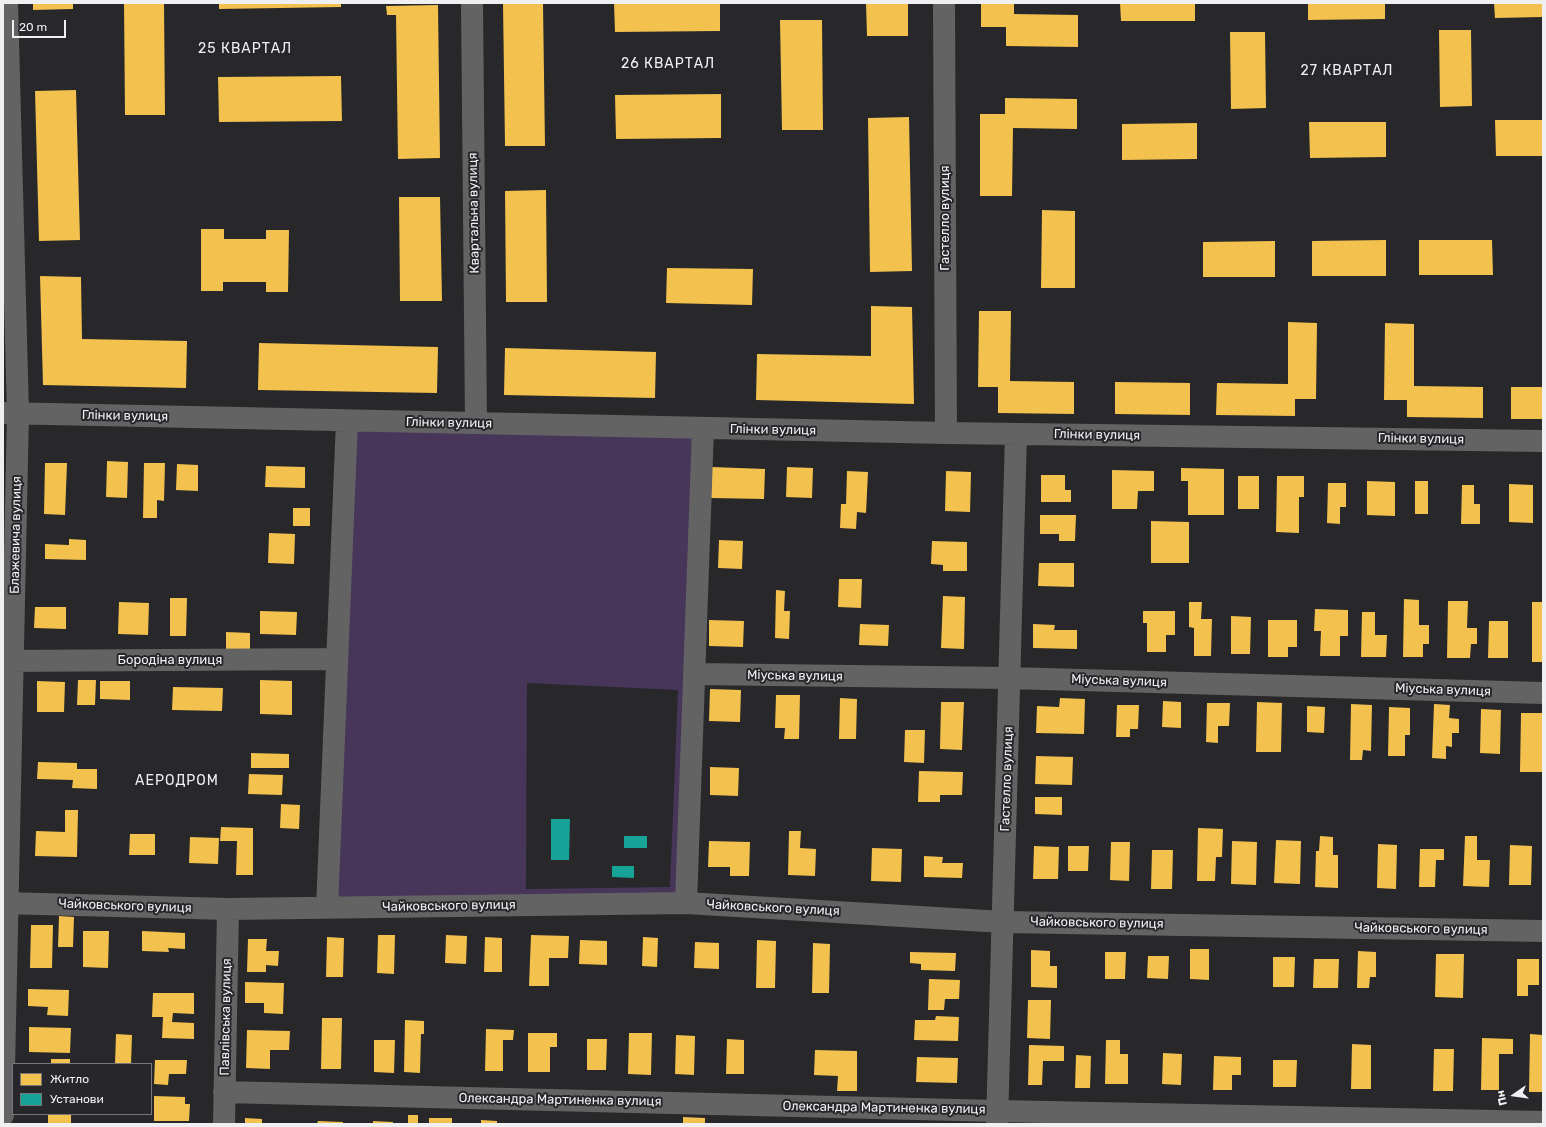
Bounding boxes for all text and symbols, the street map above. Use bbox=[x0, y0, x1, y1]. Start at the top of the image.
scale bar bbox=[14, 12, 68, 38]
text: 20 m bbox=[19, 20, 47, 34]
district label: 25 КВАРТАЛ bbox=[198, 41, 292, 57]
district label: 26 КВАРТАЛ bbox=[621, 56, 715, 72]
district label: 27 КВАРТАЛ bbox=[1301, 63, 1393, 79]
street label: Квартальна вулиця bbox=[465, 152, 483, 274]
street label: Гастелло вулиця bbox=[937, 165, 953, 271]
street label: Глінки вулиця bbox=[82, 407, 168, 425]
street label: Глінки вулиця bbox=[406, 414, 492, 432]
street label: Глінки вулиця bbox=[730, 421, 816, 439]
street label: Глінки вулиця bbox=[1054, 426, 1140, 444]
street label: Глінки вулиця bbox=[1378, 430, 1464, 448]
street label: Блажевича вулиця bbox=[7, 476, 25, 594]
street label: Бородіна вулиця bbox=[118, 652, 222, 668]
street label: Міуська вулиця bbox=[747, 667, 843, 685]
street label: Міуська вулиця bbox=[1071, 672, 1167, 690]
street label: Міуська вулиця bbox=[1395, 681, 1491, 699]
street label: Гастелло вулиця bbox=[997, 726, 1017, 832]
district label: АЕРОДРОМ bbox=[135, 773, 219, 789]
street label: Чайковського вулиця bbox=[58, 896, 192, 916]
street label: Чайковського вулиця bbox=[382, 897, 516, 915]
street label: Чайковського вулиця bbox=[706, 897, 840, 919]
street label: Чайковського вулиця bbox=[1030, 914, 1164, 932]
street label: Чайковського вулиця bbox=[1354, 920, 1488, 938]
street label: Павлівська вулиця bbox=[217, 958, 235, 1076]
legend bbox=[12, 1063, 152, 1115]
text: Житло bbox=[50, 1072, 89, 1086]
north arrow bbox=[1494, 1075, 1534, 1115]
text: Пн bbox=[1494, 1089, 1510, 1107]
street label: Олександра Мартиненка вулиця bbox=[458, 1090, 662, 1110]
text: Установи bbox=[50, 1092, 104, 1106]
street label: Олександра Мартиненка вулиця bbox=[782, 1098, 986, 1118]

